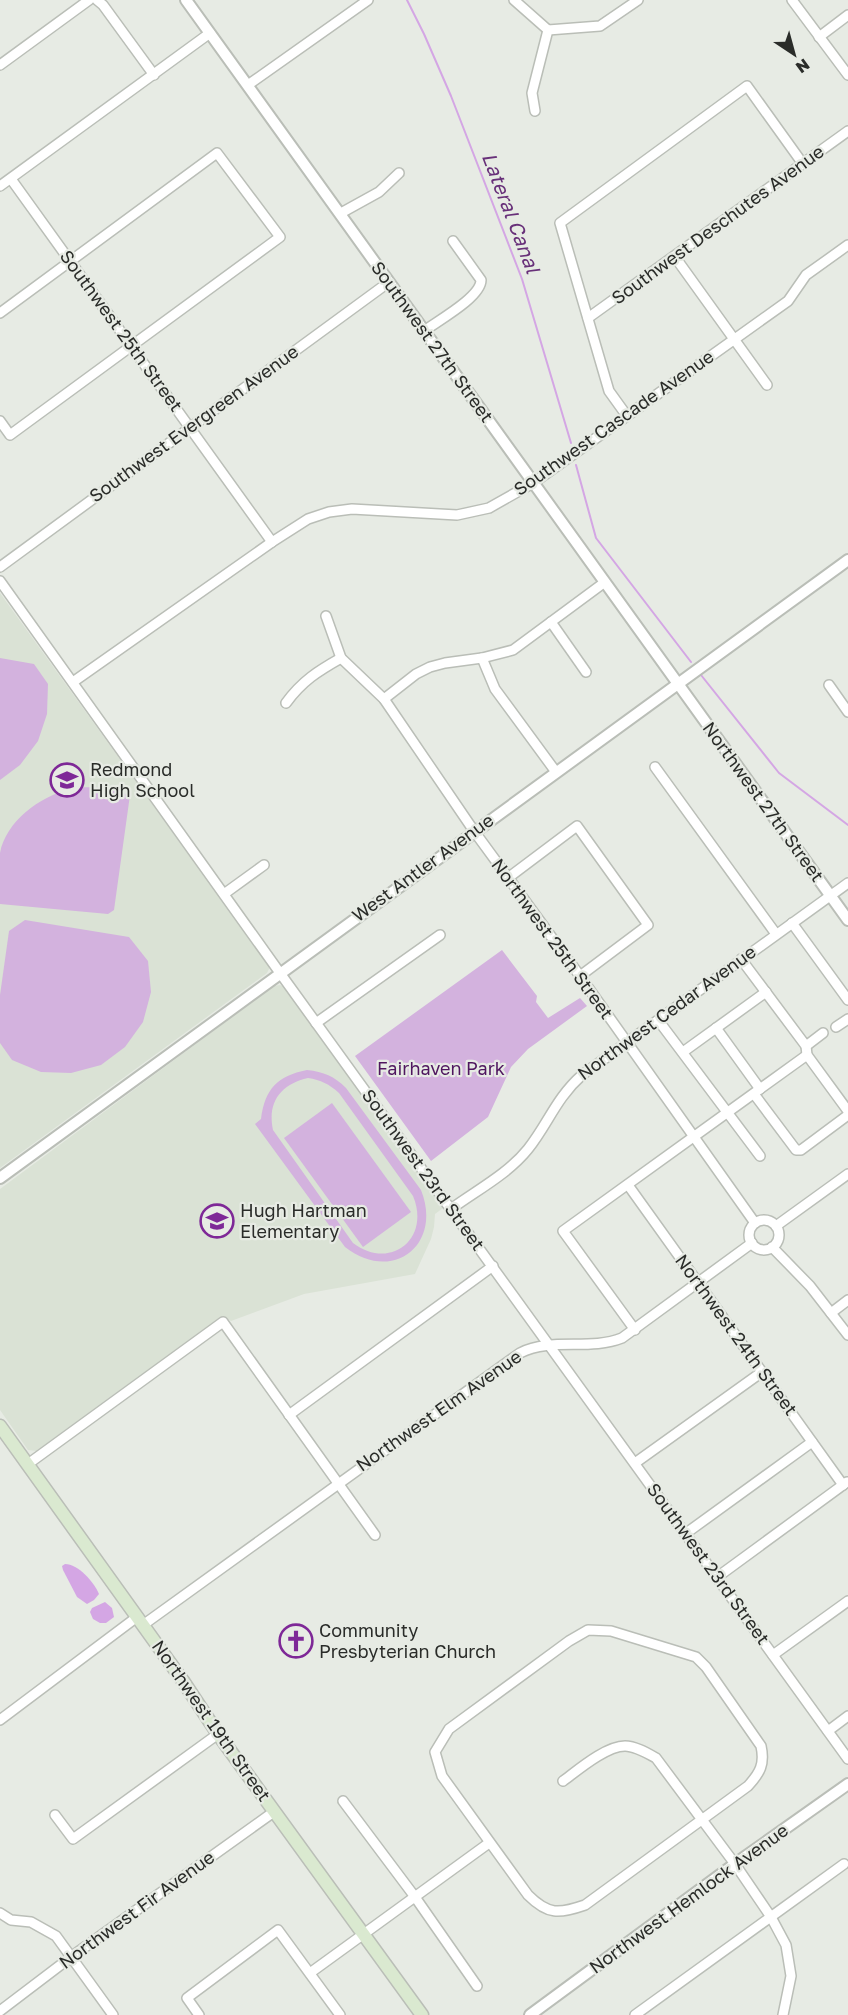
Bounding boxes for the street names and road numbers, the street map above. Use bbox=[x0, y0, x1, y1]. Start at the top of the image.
street label: Southwest Deschutes Avenue bbox=[607, 140, 828, 309]
street label: Southwest 25th Street bbox=[56, 245, 188, 415]
street label: Southwest 27th Street bbox=[367, 257, 499, 426]
street label: Southwest Evergreen Avenue bbox=[85, 340, 302, 506]
street label: Southwest Cascade Avenue bbox=[509, 345, 718, 500]
street label: Northwest 27th Street bbox=[698, 717, 829, 886]
street label: West Antler Avenue bbox=[347, 808, 497, 926]
street label: Northwest 25th Street bbox=[487, 854, 618, 1023]
street label: Northwest Cedar Avenue bbox=[573, 940, 760, 1084]
street label: Southwest 23rd Street bbox=[358, 1084, 490, 1254]
street label: Northwest 24th Street bbox=[671, 1250, 803, 1419]
street label: Northwest Elm Avenue bbox=[352, 1345, 525, 1476]
street label: Southwest 23rd Street bbox=[643, 1478, 775, 1648]
street label: Northwest 19th Street bbox=[148, 1636, 276, 1805]
street label: Northwest Hemlock Avenue bbox=[585, 1819, 792, 1978]
street label: Northwest Fir Avenue bbox=[54, 1845, 218, 1973]

